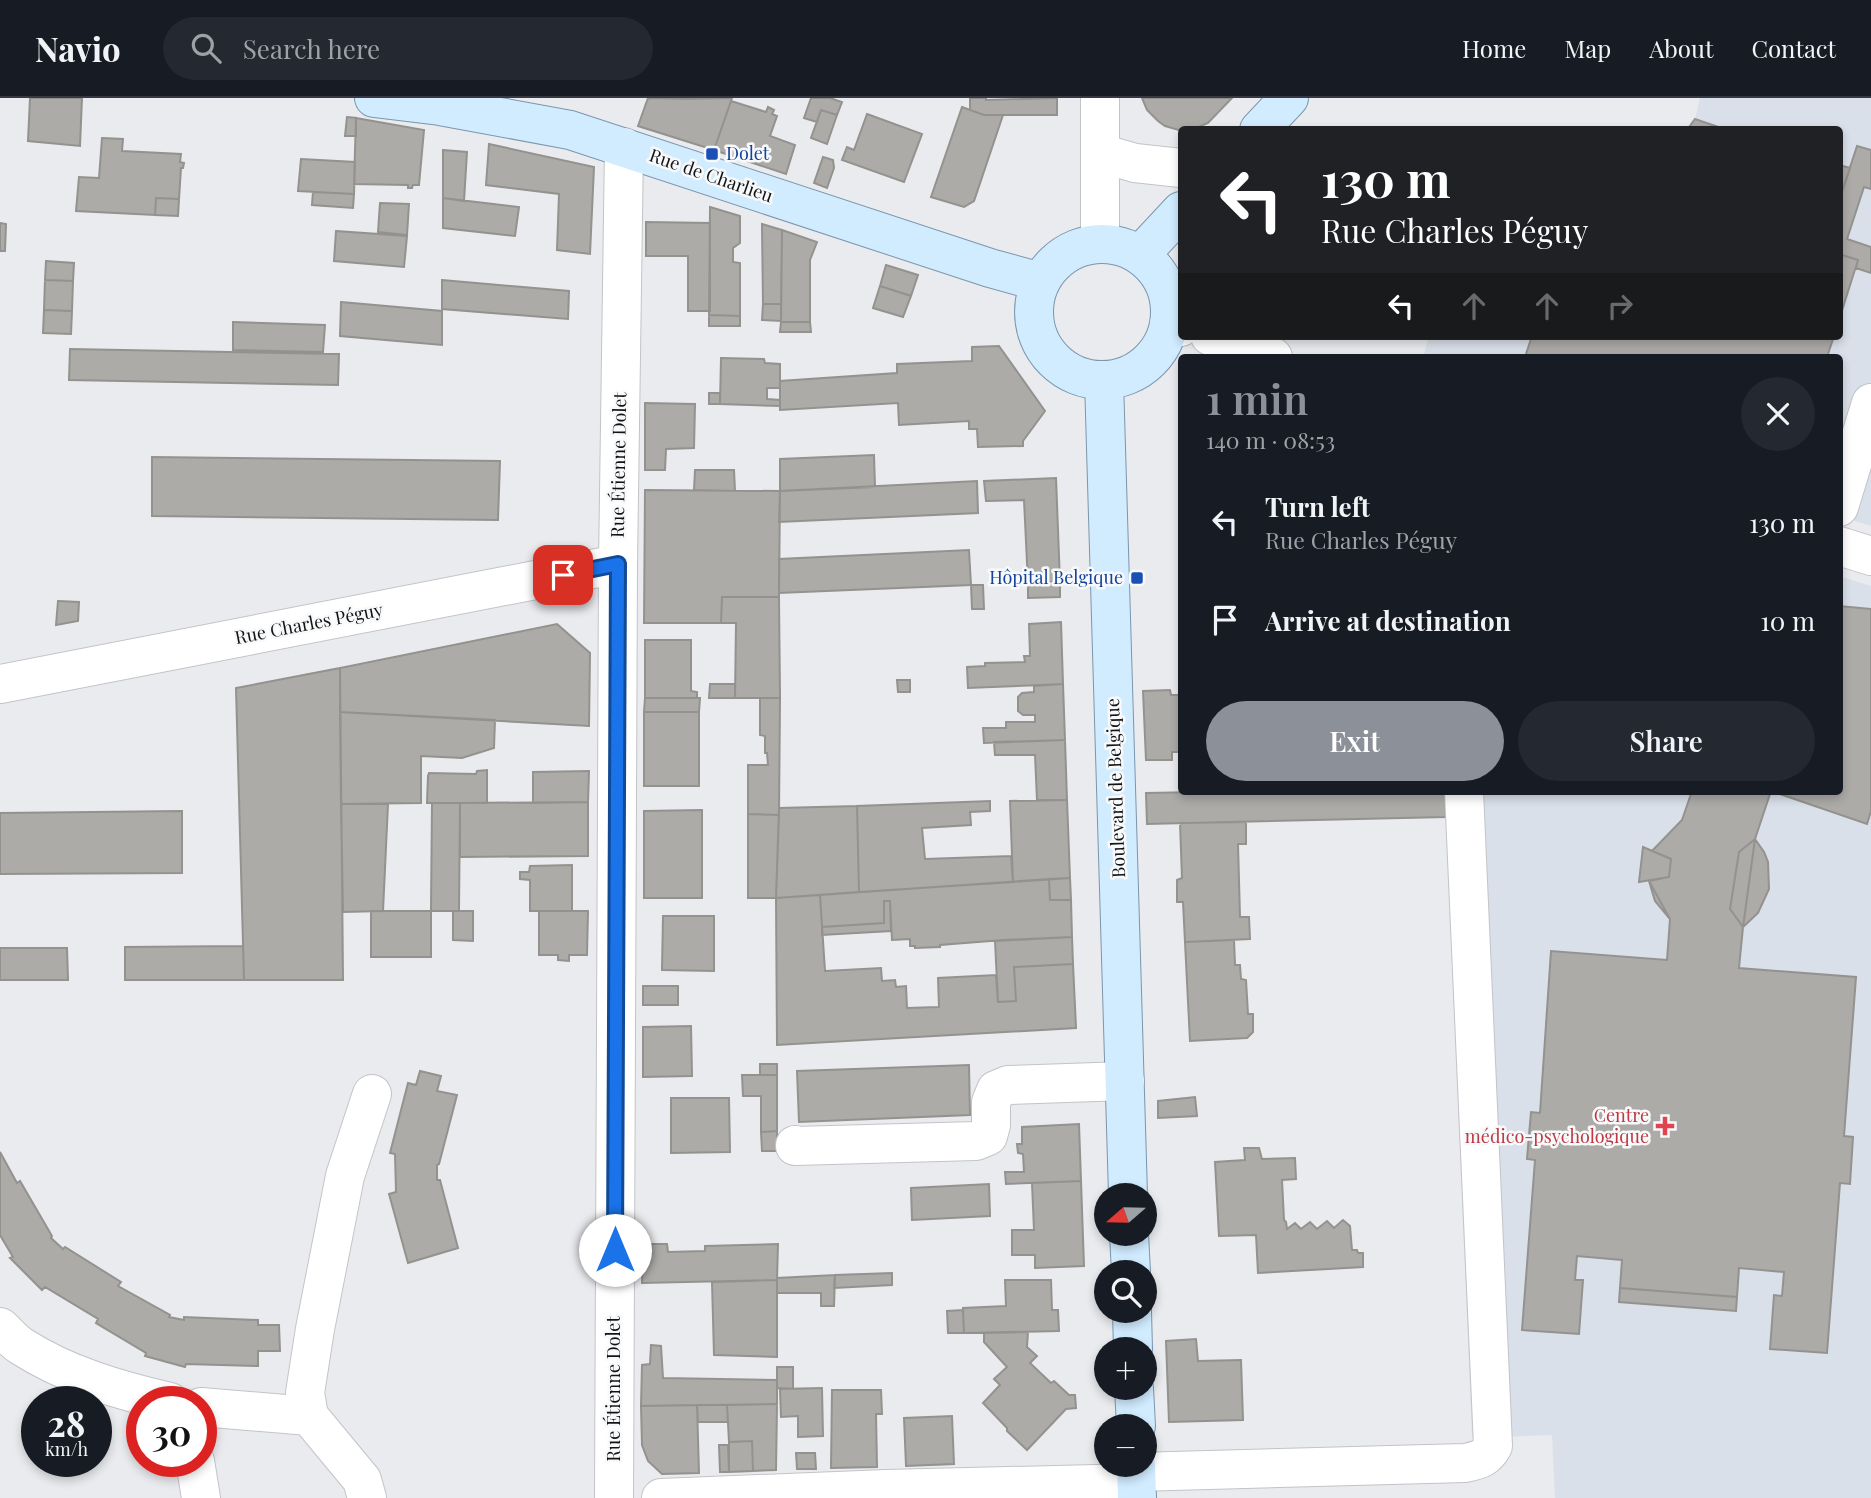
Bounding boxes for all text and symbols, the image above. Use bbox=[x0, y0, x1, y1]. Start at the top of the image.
search box bbox=[163, 17, 653, 80]
text: Navio bbox=[35, 26, 121, 70]
icon: search bbox=[187, 29, 225, 67]
text: Search here bbox=[243, 31, 380, 66]
text: Home bbox=[1462, 32, 1526, 64]
text: Map bbox=[1564, 32, 1611, 64]
text: About bbox=[1649, 32, 1713, 64]
text: Contact bbox=[1751, 32, 1836, 64]
place label: Dolet bbox=[726, 141, 770, 165]
street label: Rue de Charlieu bbox=[646, 143, 777, 208]
text: 130 m bbox=[1321, 145, 1451, 210]
marker: Dolet bbox=[704, 146, 720, 162]
icon: left bbox=[1206, 154, 1297, 245]
text: Rue Charles Péguy bbox=[1321, 208, 1588, 251]
icon: left bbox=[1382, 287, 1420, 325]
icon: ahead bbox=[1455, 287, 1493, 325]
icon: ahead bbox=[1528, 287, 1566, 325]
icon: right bbox=[1601, 287, 1639, 325]
text: 1 min bbox=[1206, 370, 1308, 426]
button: close bbox=[1741, 377, 1815, 451]
street label: Rue Étienne Dolet bbox=[605, 391, 631, 538]
text: 140 m · 08:53 bbox=[1206, 424, 1335, 455]
text: Turn left bbox=[1265, 489, 1370, 524]
icon: left bbox=[1206, 503, 1244, 541]
text: 130 m bbox=[1749, 505, 1815, 540]
text: Rue Charles Péguy bbox=[1265, 524, 1457, 555]
pin bbox=[533, 545, 593, 605]
icon: arrive bbox=[544, 556, 582, 594]
place label: Hôpital Belgique bbox=[989, 565, 1123, 589]
marker: Hôpital Belgique bbox=[1129, 570, 1145, 586]
street label: Rue Charles Péguy bbox=[233, 597, 385, 649]
icon: arrive bbox=[1206, 601, 1244, 639]
text: Arrive at destination bbox=[1265, 603, 1511, 638]
text: 10 m bbox=[1760, 603, 1815, 638]
street label: Boulevard de Belgique bbox=[1100, 698, 1130, 878]
button: Exit bbox=[1206, 701, 1504, 781]
button: Share bbox=[1518, 701, 1815, 781]
place label: Centre médico-psychologique bbox=[1465, 1103, 1649, 1148]
marker: Centre médico-psychologique bbox=[1655, 1116, 1675, 1136]
north arrow bbox=[1094, 1183, 1157, 1246]
map controls bbox=[1094, 1183, 1157, 1477]
position arrow bbox=[578, 1213, 652, 1287]
button: search bbox=[1094, 1260, 1157, 1323]
street label: Rue Étienne Dolet bbox=[601, 1316, 625, 1462]
button: + bbox=[1094, 1337, 1157, 1400]
speed limit sign: 30 bbox=[126, 1386, 217, 1477]
text: 28 bbox=[48, 1399, 85, 1446]
button: − bbox=[1094, 1414, 1157, 1477]
text: km/h bbox=[45, 1437, 88, 1461]

